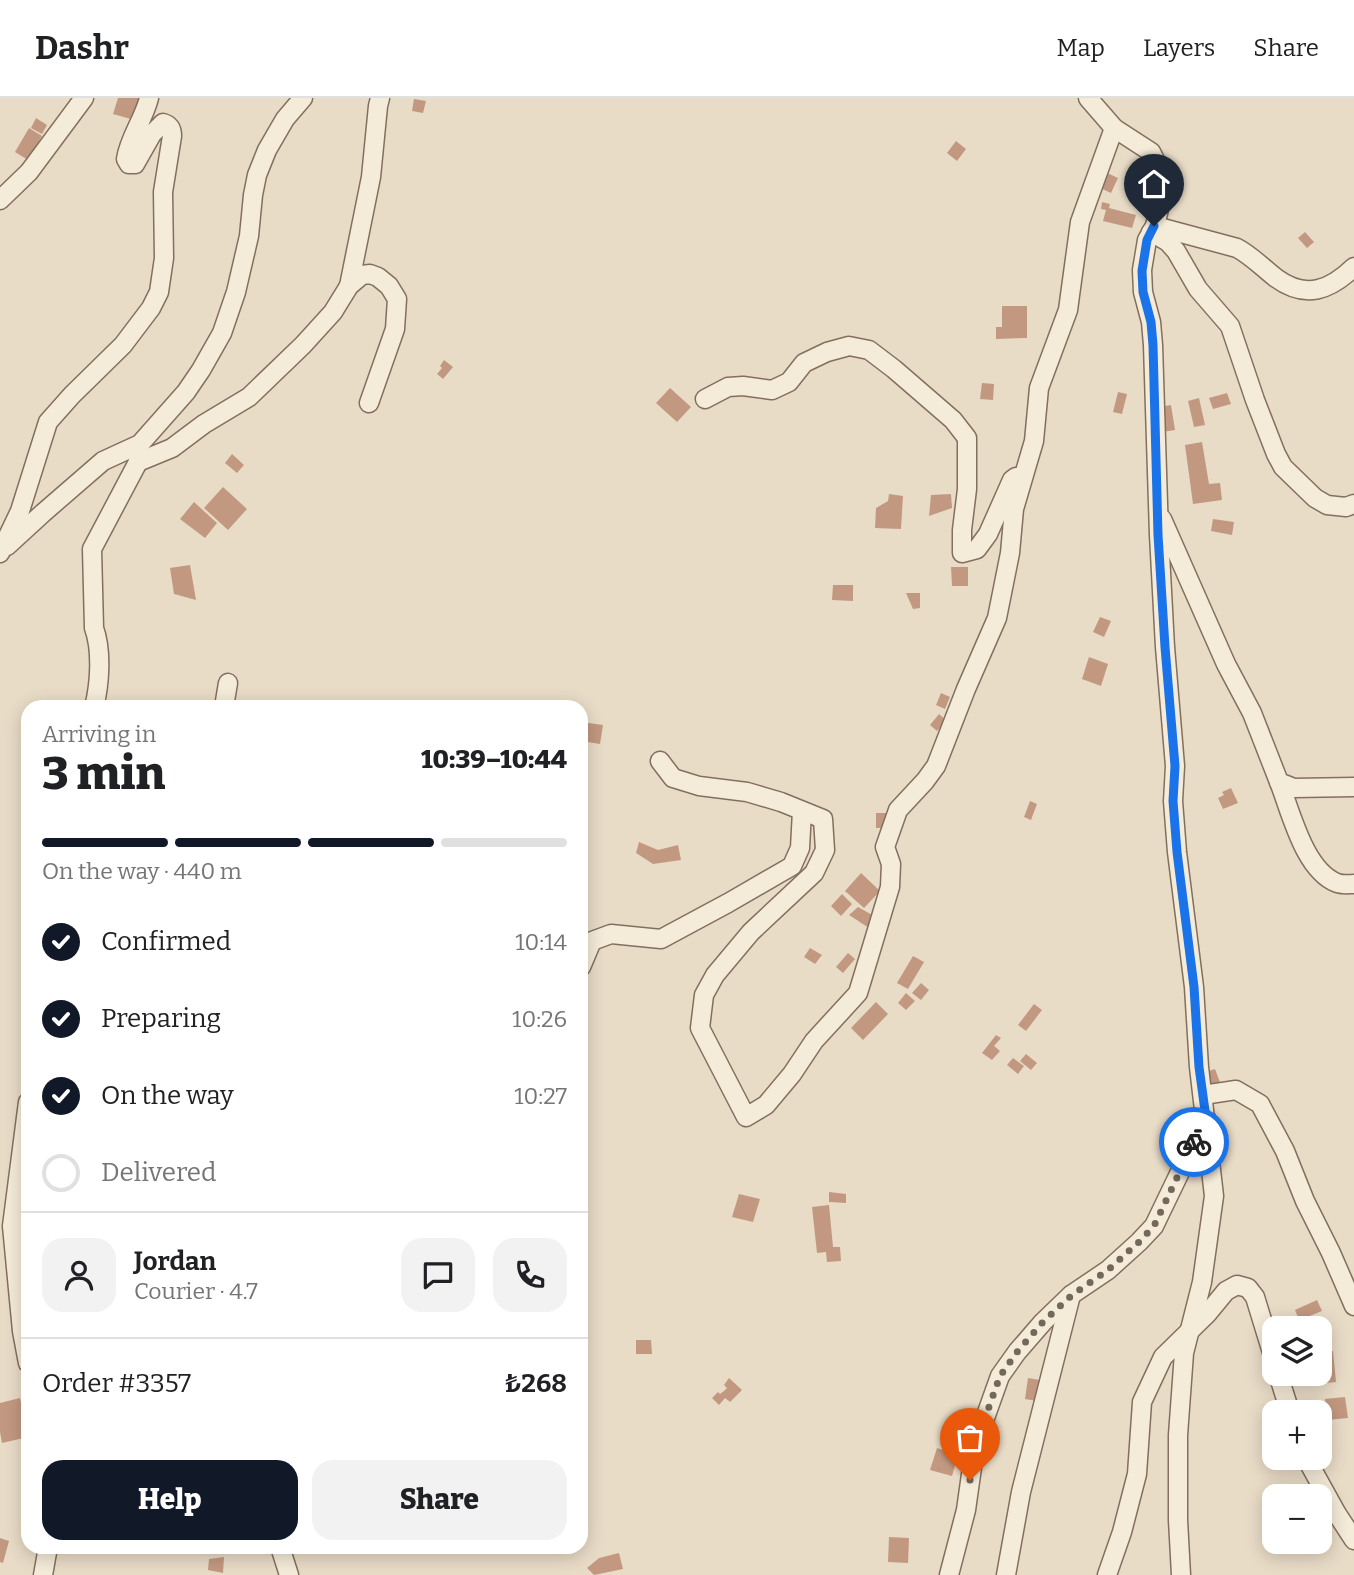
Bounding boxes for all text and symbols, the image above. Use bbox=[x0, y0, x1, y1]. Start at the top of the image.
text: Dashr bbox=[35, 28, 129, 68]
text: Map bbox=[1057, 34, 1105, 62]
text: Layers bbox=[1143, 34, 1215, 62]
text: Share bbox=[1253, 34, 1319, 62]
pin bbox=[1124, 154, 1184, 226]
icon: home bbox=[1135, 165, 1173, 203]
text: Arriving in bbox=[42, 720, 156, 748]
text: 10:39–10:44 bbox=[421, 744, 567, 775]
text: 3 min bbox=[42, 746, 165, 801]
text: On the way · 440 m bbox=[42, 857, 242, 885]
icon: check bbox=[42, 923, 80, 961]
text: Confirmed bbox=[101, 926, 231, 957]
text: 10:14 bbox=[515, 928, 567, 956]
icon: check bbox=[42, 1000, 80, 1038]
text: Preparing bbox=[101, 1003, 221, 1034]
text: 10:26 bbox=[512, 1005, 567, 1033]
icon: check bbox=[42, 1077, 80, 1115]
text: On the way bbox=[101, 1080, 234, 1111]
text: 10:27 bbox=[514, 1082, 567, 1110]
courier bbox=[1159, 1107, 1229, 1177]
icon: bike bbox=[1175, 1123, 1213, 1161]
text: Delivered bbox=[101, 1157, 216, 1188]
button: person bbox=[42, 1238, 116, 1312]
button: chat bbox=[401, 1238, 475, 1312]
button: phone bbox=[493, 1238, 567, 1312]
text: Jordan bbox=[134, 1246, 216, 1277]
text: Courier · 4.7 bbox=[134, 1277, 258, 1305]
map controls bbox=[1262, 1316, 1332, 1554]
button: layers bbox=[1262, 1316, 1332, 1386]
text: Order #3357 bbox=[42, 1368, 191, 1399]
text: ₺268 bbox=[504, 1368, 567, 1399]
button: + bbox=[1262, 1400, 1332, 1470]
pin bbox=[940, 1408, 1000, 1480]
icon: bag bbox=[951, 1419, 989, 1457]
button: Help bbox=[42, 1460, 298, 1540]
button: Share bbox=[312, 1460, 567, 1540]
button: − bbox=[1262, 1484, 1332, 1554]

